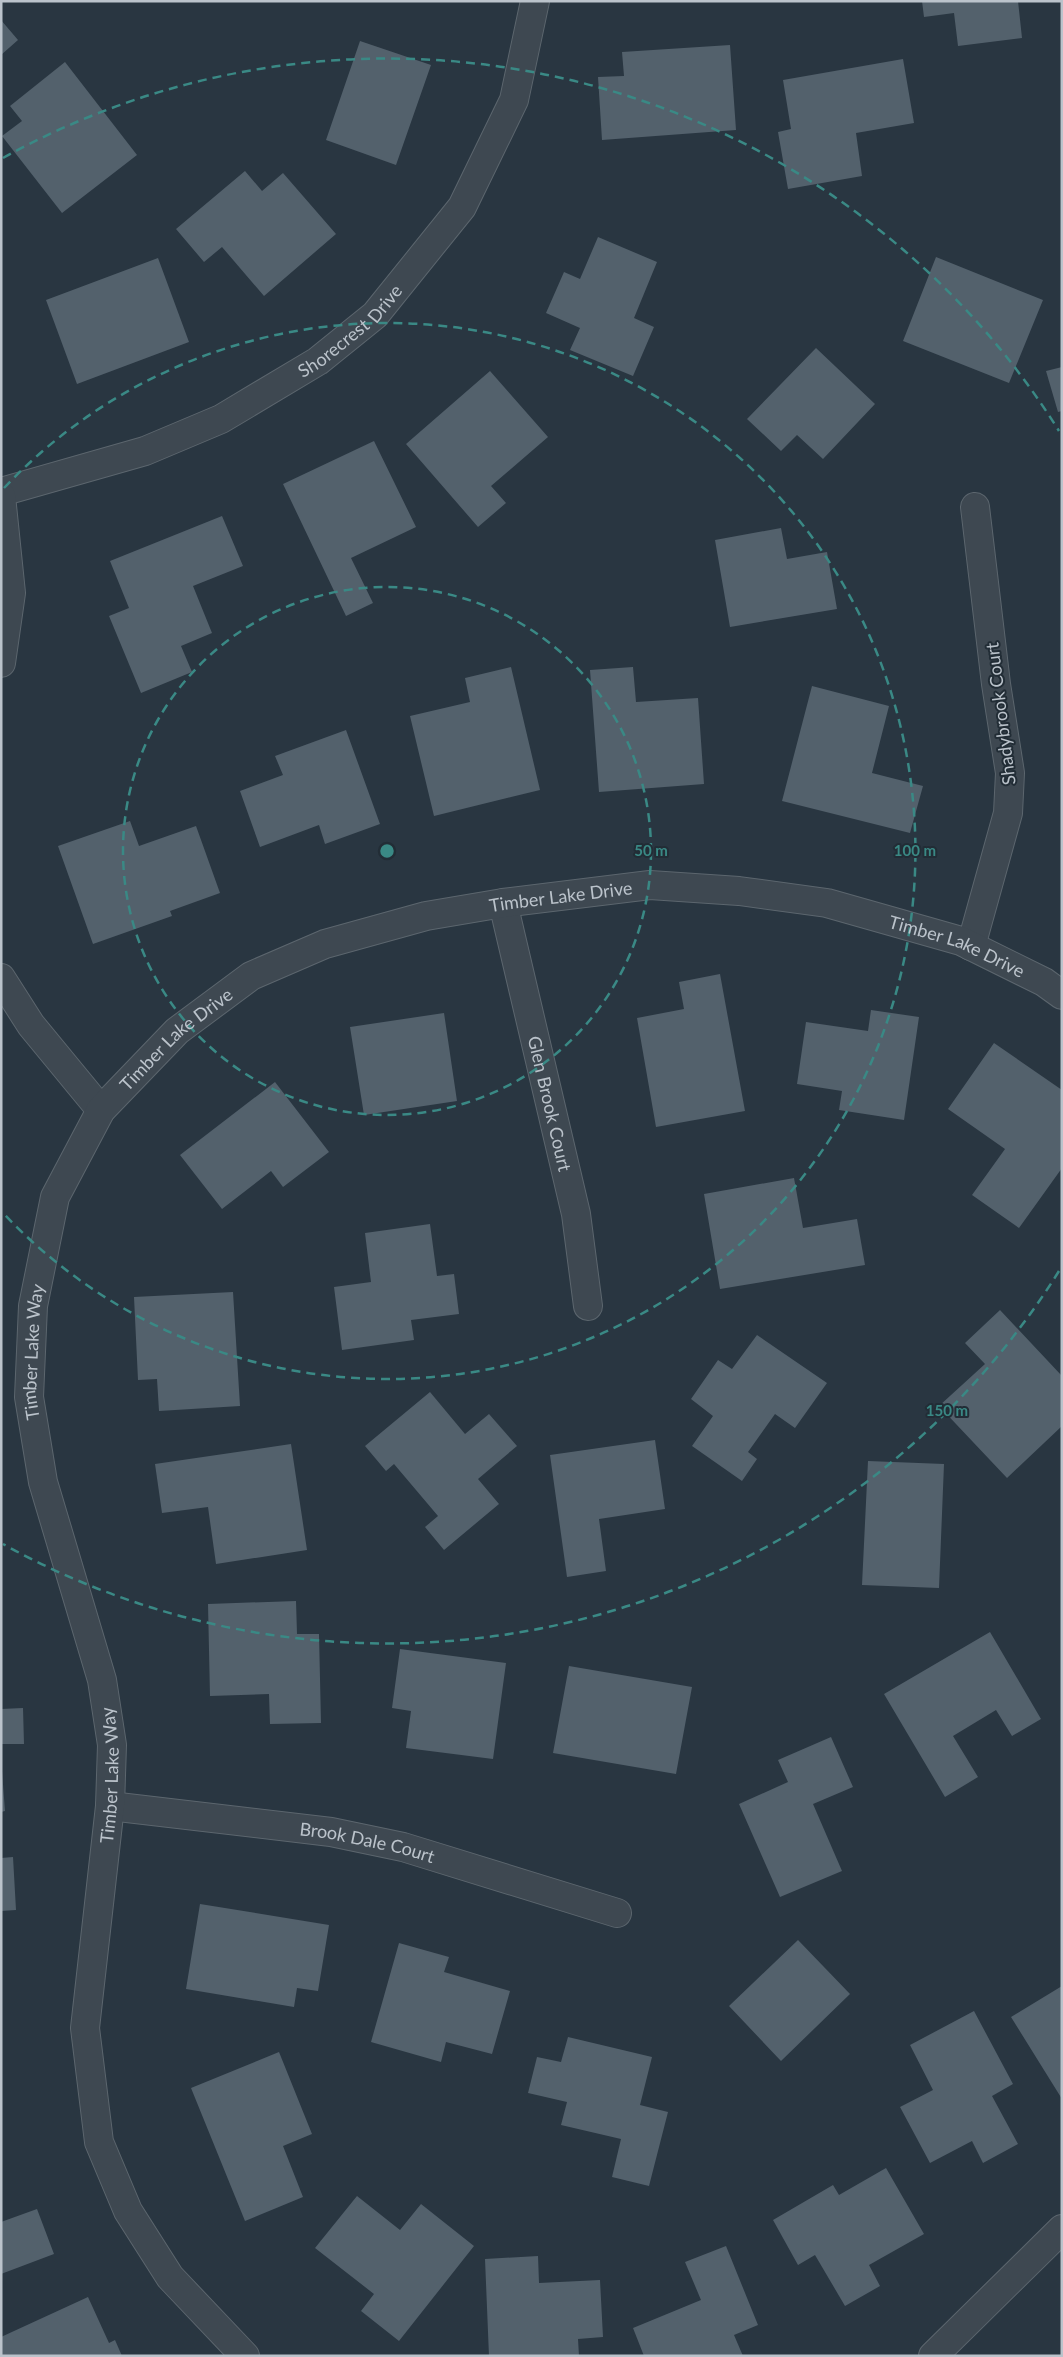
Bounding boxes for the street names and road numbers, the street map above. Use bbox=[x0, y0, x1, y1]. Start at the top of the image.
street label: Shorecrest Drive bbox=[293, 280, 406, 382]
street label: Shadybrook Court bbox=[980, 641, 1020, 787]
street label: Timber Lake Drive bbox=[487, 876, 634, 916]
street label: Timber Lake Drive bbox=[887, 910, 1028, 982]
street label: Timber Lake Drive bbox=[115, 983, 236, 1095]
street label: Glen Brook Court bbox=[524, 1034, 577, 1174]
street label: Timber Lake Way bbox=[17, 1281, 48, 1422]
street label: Timber Lake Way bbox=[95, 1705, 123, 1845]
street label: Brook Dale Court bbox=[299, 1817, 438, 1867]

